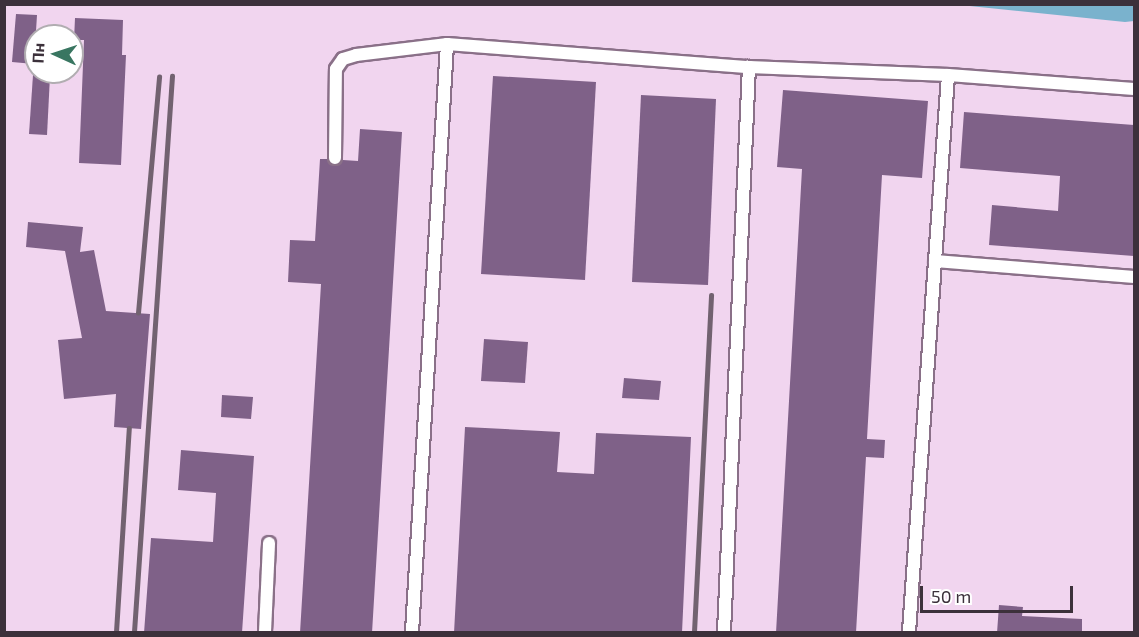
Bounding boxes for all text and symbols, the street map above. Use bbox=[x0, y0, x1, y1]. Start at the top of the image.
north arrow bbox=[24, 24, 84, 84]
text: Пн bbox=[27, 42, 48, 64]
scale bar bbox=[923, 574, 1076, 612]
text: 50 m bbox=[931, 585, 971, 607]

